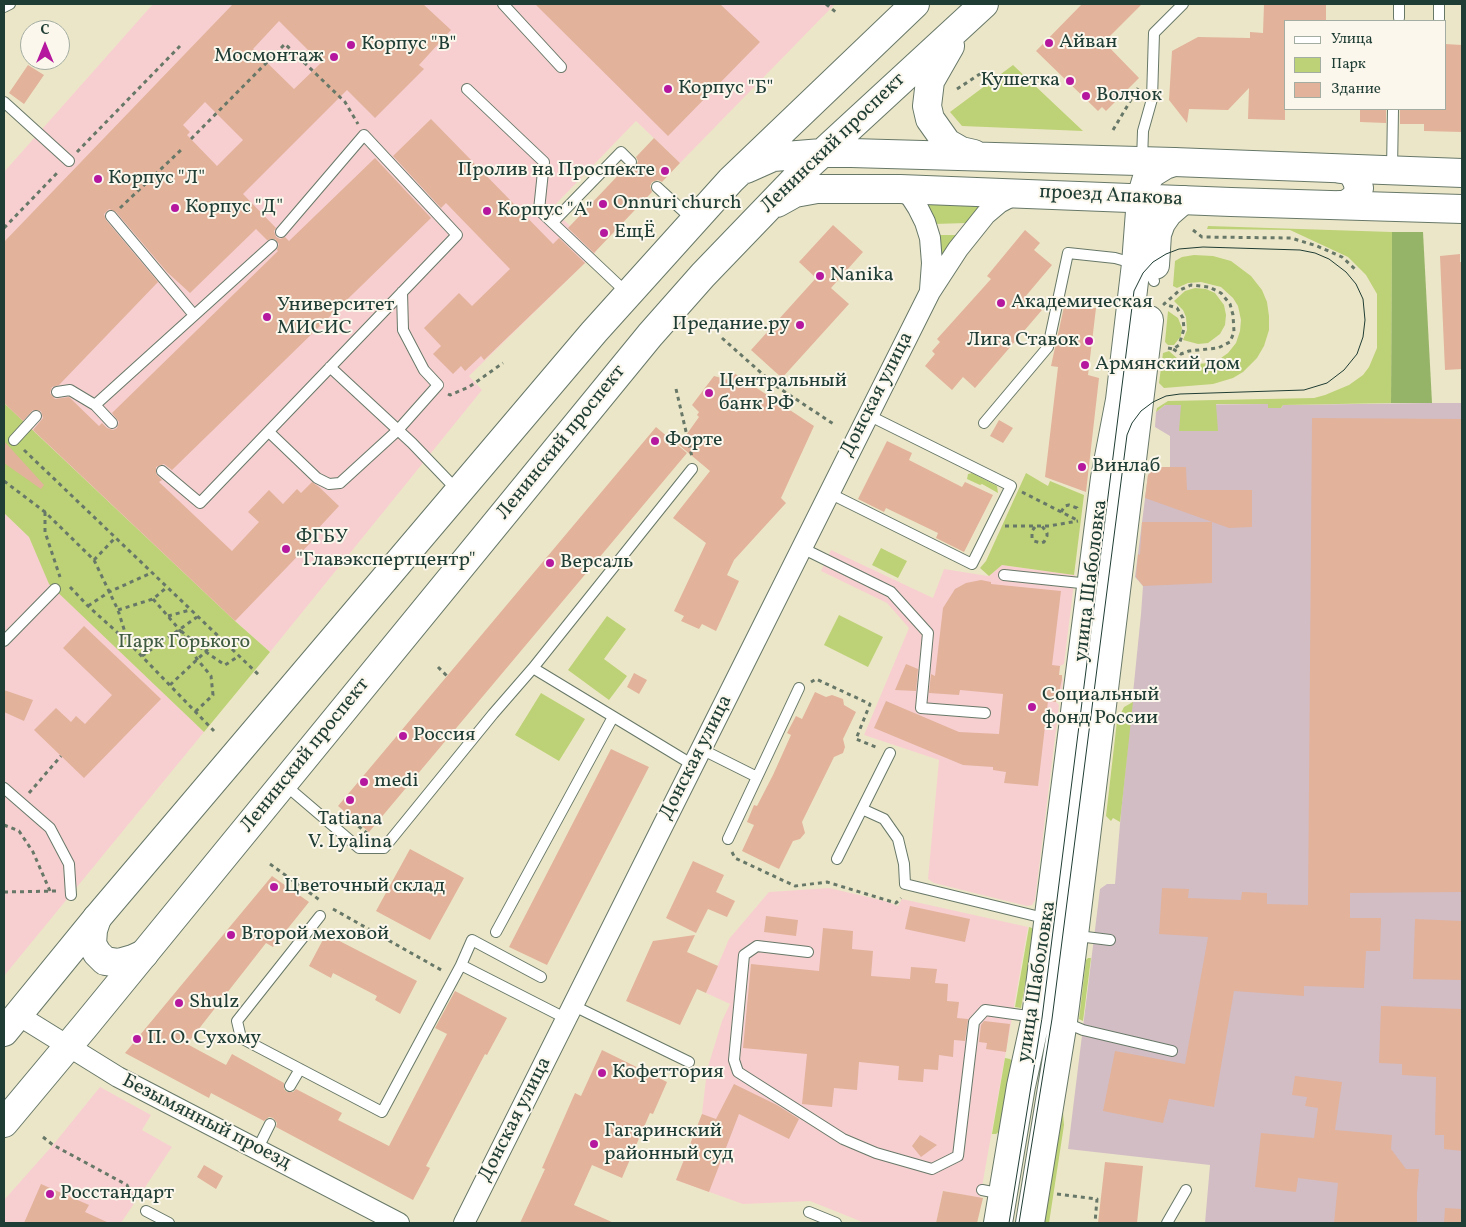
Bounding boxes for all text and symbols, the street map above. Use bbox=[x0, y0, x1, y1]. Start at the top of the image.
north arrow bbox=[20, 20, 70, 70]
legend bbox=[1284, 20, 1446, 110]
text: С bbox=[40, 21, 50, 40]
text: Улица bbox=[1331, 29, 1373, 50]
place label: Айван bbox=[1059, 31, 1118, 55]
place label: Корпус "В" bbox=[361, 33, 456, 57]
marker: Айван bbox=[1043, 37, 1055, 49]
marker: Корпус "В" bbox=[345, 39, 357, 51]
place label: Мосмонтаж bbox=[214, 45, 324, 69]
marker: Мосмонтаж bbox=[328, 51, 340, 63]
text: Парк bbox=[1331, 54, 1366, 75]
street label: Ленинский проспект bbox=[757, 69, 911, 219]
place label: Кушетка bbox=[980, 69, 1060, 93]
marker: Кушетка bbox=[1064, 75, 1076, 87]
place label: Корпус "Б" bbox=[678, 77, 773, 101]
text: Здание bbox=[1331, 79, 1381, 100]
marker: Корпус "Б" bbox=[662, 83, 674, 95]
place label: Волчок bbox=[1096, 84, 1162, 108]
marker: Волчок bbox=[1080, 90, 1092, 102]
place label: Пролив на Проспекте bbox=[458, 159, 655, 183]
marker: Пролив на Проспекте bbox=[659, 165, 671, 177]
place label: Корпус "Л" bbox=[108, 167, 205, 191]
marker: Корпус "Л" bbox=[92, 173, 104, 185]
street label: проезд Апакова bbox=[1038, 181, 1184, 213]
place label: Onnuri church bbox=[613, 192, 742, 216]
place label: Корпус "Д" bbox=[185, 196, 283, 220]
marker: Onnuri church bbox=[597, 198, 609, 210]
place label: Корпус "А" bbox=[497, 199, 593, 223]
marker: Корпус "Д" bbox=[169, 202, 181, 214]
marker: Корпус "А" bbox=[481, 205, 493, 217]
place label: ЕщЁ bbox=[614, 221, 655, 245]
marker: ЕщЁ bbox=[598, 227, 610, 239]
place label: Nanika bbox=[830, 264, 894, 288]
marker: Nanika bbox=[814, 270, 826, 282]
place label: Академическая bbox=[1011, 291, 1153, 315]
place label: Университет МИСИС bbox=[277, 294, 394, 341]
marker: Академическая bbox=[995, 297, 1007, 309]
marker: Университет МИСИС bbox=[261, 311, 273, 323]
place label: Предание.ру bbox=[672, 313, 790, 337]
marker: Предание.ру bbox=[794, 319, 806, 331]
street label: Донская улица bbox=[836, 329, 920, 461]
place label: Лига Ставок bbox=[967, 329, 1079, 353]
marker: Лига Ставок bbox=[1083, 335, 1095, 347]
place label: Армянский дом bbox=[1095, 353, 1240, 377]
marker: Армянский дом bbox=[1079, 359, 1091, 371]
street label: Ленинский проспект bbox=[492, 361, 632, 525]
place label: Центральный банк РФ bbox=[719, 370, 847, 417]
marker: Центральный банк РФ bbox=[703, 387, 715, 399]
place label: Форте bbox=[665, 429, 723, 453]
marker: Форте bbox=[649, 435, 661, 447]
place label: Винлаб bbox=[1092, 455, 1160, 479]
marker: Винлаб bbox=[1076, 461, 1088, 473]
street label: улица Шаболовка bbox=[1070, 498, 1114, 664]
place label: ФГБУ "Главэкспертцентр" bbox=[296, 526, 476, 573]
marker: ФГБУ "Главэкспертцентр" bbox=[280, 543, 292, 555]
place label: Версаль bbox=[560, 551, 633, 575]
marker: Версаль bbox=[544, 557, 556, 569]
park label: Парк Горького bbox=[118, 631, 250, 655]
street label: Ленинский проспект bbox=[236, 674, 376, 838]
place label: Социальный фонд России bbox=[1042, 684, 1159, 731]
street label: Донская улица bbox=[655, 692, 739, 824]
marker: Социальный фонд России bbox=[1026, 701, 1038, 713]
place label: Россия bbox=[413, 724, 475, 748]
marker: Россия bbox=[397, 730, 409, 742]
place label: medi bbox=[374, 770, 418, 794]
marker: medi bbox=[358, 776, 370, 788]
marker: Tatiana V. Lyalina bbox=[344, 794, 356, 806]
place label: Tatiana V. Lyalina bbox=[308, 808, 392, 855]
place label: Цветочный склад bbox=[284, 875, 445, 899]
marker: Цветочный склад bbox=[268, 881, 280, 893]
street label: улица Шаболовка bbox=[1013, 899, 1063, 1065]
place label: Второй меховой bbox=[241, 923, 389, 947]
marker: Второй меховой bbox=[225, 929, 237, 941]
place label: Shulz bbox=[189, 991, 239, 1015]
marker: Shulz bbox=[173, 997, 185, 1009]
place label: П. О. Сухому bbox=[147, 1027, 261, 1051]
marker: П. О. Сухому bbox=[131, 1033, 143, 1045]
street label: Донская улица bbox=[474, 1054, 558, 1186]
place label: Кофеттория bbox=[612, 1061, 724, 1085]
marker: Кофеттория bbox=[596, 1067, 608, 1079]
street label: Безымянный проезд bbox=[117, 1070, 295, 1176]
place label: Гагаринский районный суд bbox=[604, 1120, 733, 1167]
marker: Гагаринский районный суд bbox=[588, 1138, 600, 1150]
place label: Росстандарт bbox=[60, 1182, 174, 1206]
marker: Росстандарт bbox=[44, 1188, 56, 1200]

